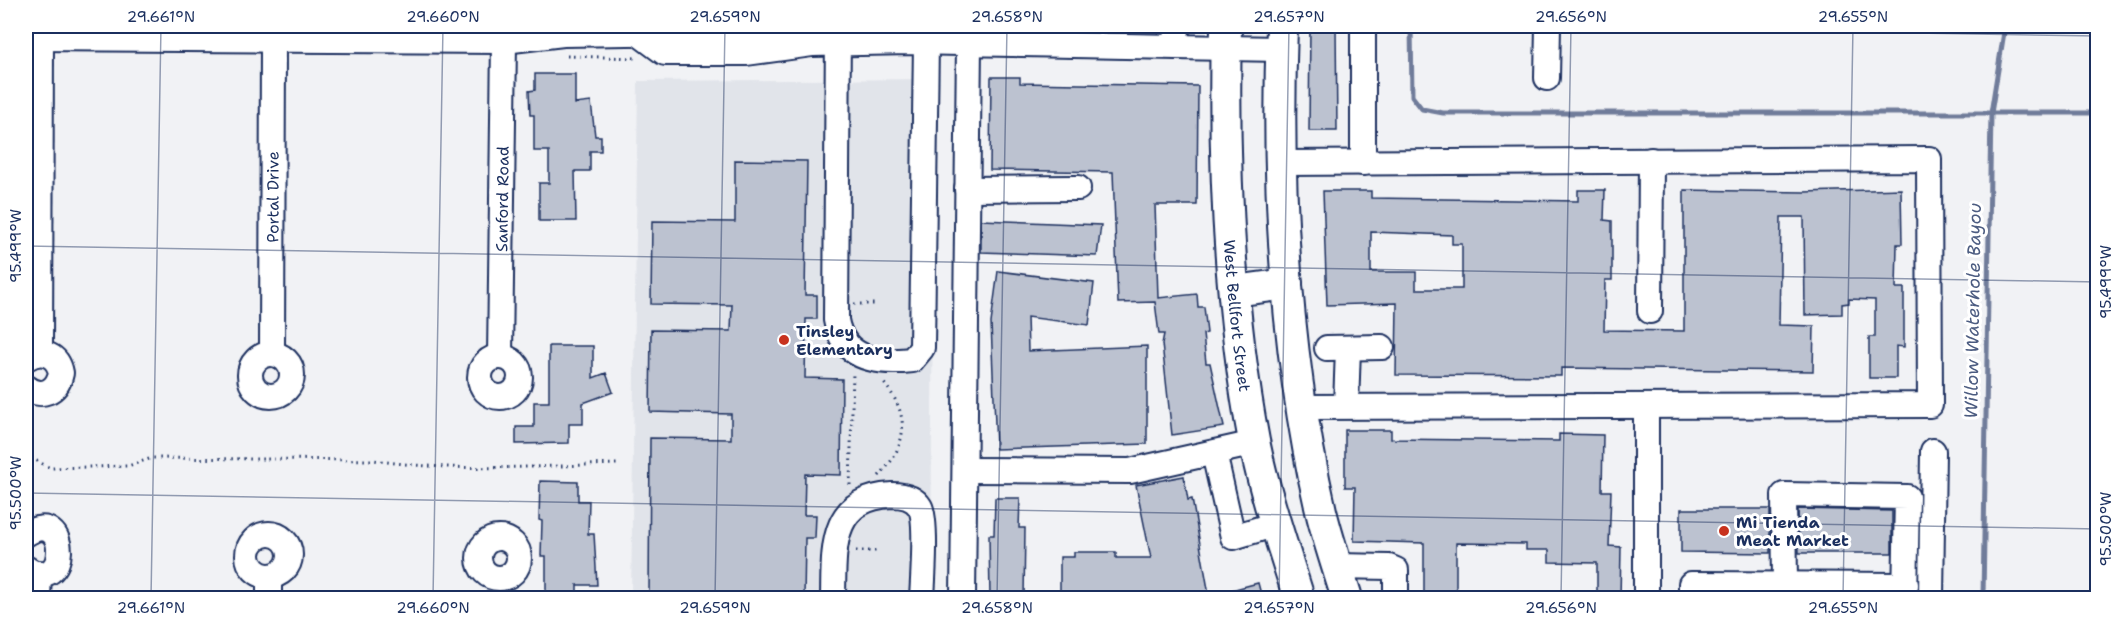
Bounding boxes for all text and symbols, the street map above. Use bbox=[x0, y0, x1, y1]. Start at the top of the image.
text: 29.661°N bbox=[127, 7, 195, 27]
text: 29.660°N bbox=[406, 7, 480, 27]
text: 29.659°N bbox=[689, 7, 761, 27]
text: 29.658°N bbox=[971, 7, 1043, 27]
text: 29.657°N bbox=[1253, 7, 1325, 27]
text: 29.656°N bbox=[1535, 7, 1607, 27]
text: 29.655°N bbox=[1818, 7, 1888, 27]
street label: Sanford Road bbox=[491, 146, 514, 252]
street label: Portal Drive bbox=[262, 151, 284, 243]
water label: Willow Waterhole Bayou bbox=[1959, 203, 1987, 419]
text: 95.499°W bbox=[6, 209, 26, 283]
street label: West Bellfort Street bbox=[1219, 239, 1255, 393]
text: 95.499°W bbox=[2096, 245, 2116, 319]
place label: Tinsley Elementary bbox=[796, 321, 893, 360]
marker: Tinsley Elementary bbox=[777, 333, 791, 347]
text: 95.500°W bbox=[6, 456, 26, 531]
text: 95.500°W bbox=[2096, 492, 2116, 567]
place label: Mi Tienda Meat Market bbox=[1736, 512, 1849, 551]
marker: Mi Tienda Meat Market bbox=[1717, 524, 1731, 538]
text: 29.661°N bbox=[117, 598, 185, 618]
text: 29.660°N bbox=[396, 598, 470, 618]
text: 29.659°N bbox=[679, 598, 751, 618]
text: 29.658°N bbox=[961, 598, 1033, 618]
text: 29.657°N bbox=[1243, 598, 1315, 618]
text: 29.656°N bbox=[1525, 598, 1597, 618]
text: 29.655°N bbox=[1808, 598, 1878, 618]

